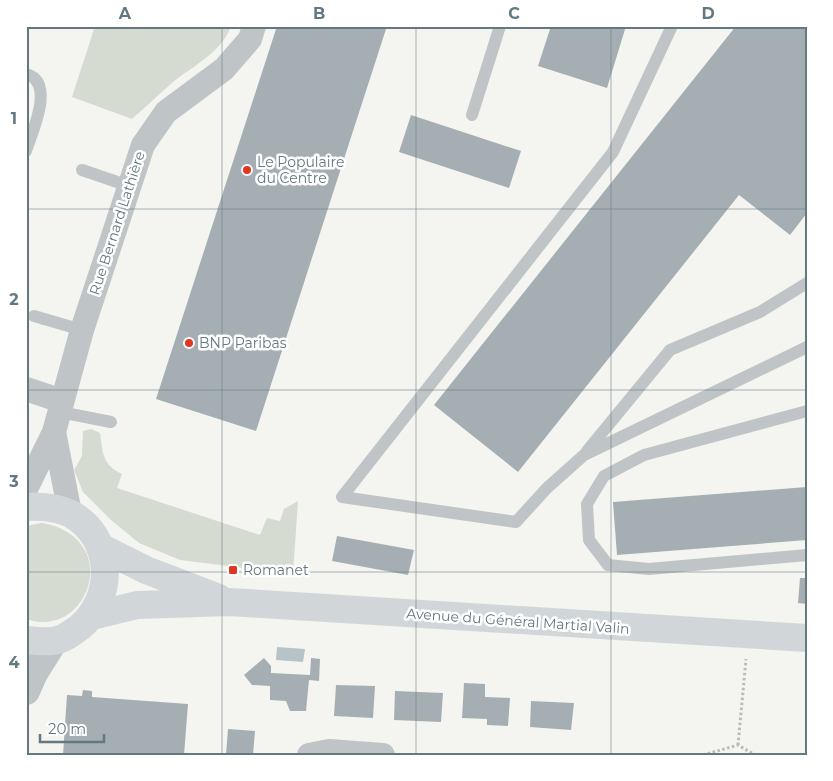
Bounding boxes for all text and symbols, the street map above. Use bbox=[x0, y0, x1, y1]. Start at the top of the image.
text: A bbox=[118, 4, 132, 23]
text: B bbox=[313, 4, 325, 23]
text: C bbox=[508, 4, 520, 23]
text: D bbox=[701, 4, 715, 23]
text: 1 bbox=[11, 109, 17, 128]
street label: Rue Bernard Lathière bbox=[85, 149, 149, 297]
place label: Le Populaire du Centre bbox=[257, 153, 345, 187]
marker: Le Populaire du Centre bbox=[241, 164, 253, 176]
text: 2 bbox=[9, 290, 19, 309]
place label: BNP Paribas bbox=[199, 334, 287, 352]
marker: BNP Paribas bbox=[183, 337, 195, 349]
text: 3 bbox=[8, 472, 19, 491]
place label: Romanet bbox=[243, 561, 309, 579]
marker: Romanet bbox=[227, 564, 239, 576]
street label: Avenue du Général Martial Valin bbox=[406, 604, 630, 638]
text: 4 bbox=[8, 653, 20, 672]
scale bar bbox=[40, 711, 104, 743]
text: 20 m bbox=[48, 719, 86, 738]

